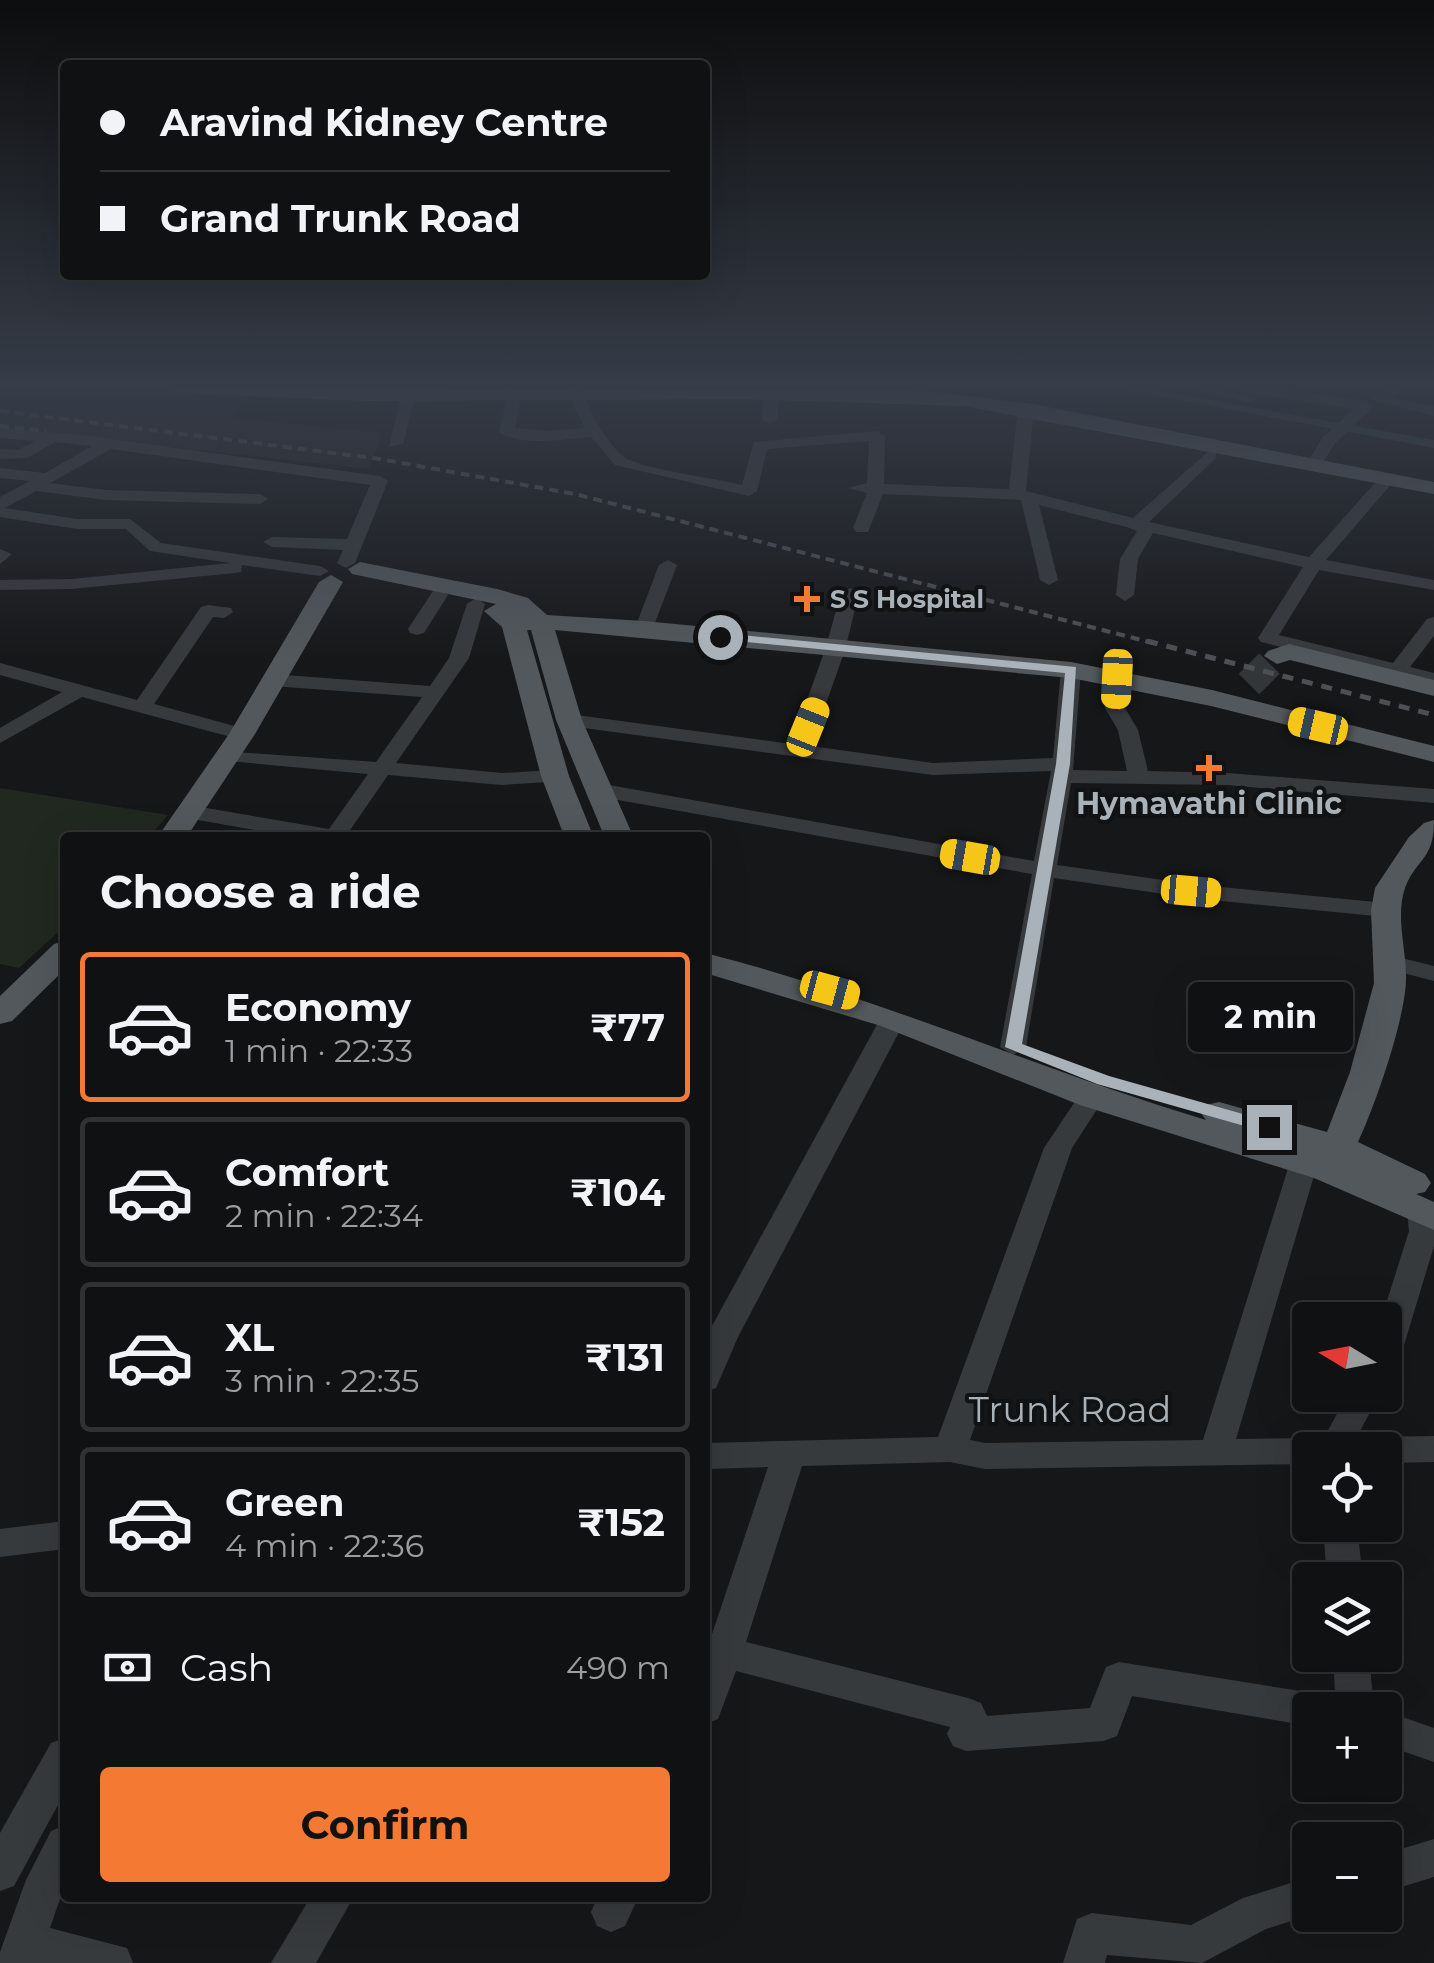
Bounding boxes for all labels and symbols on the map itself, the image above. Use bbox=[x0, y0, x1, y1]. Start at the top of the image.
place label: S S Hospital bbox=[830, 584, 984, 614]
marker: S S Hospital bbox=[794, 586, 820, 612]
route start bbox=[698, 615, 743, 660]
car bbox=[1100, 648, 1134, 710]
car bbox=[783, 694, 833, 760]
car bbox=[1285, 705, 1351, 747]
marker: Hymavathi Clinic bbox=[1196, 755, 1222, 781]
place label: Hymavathi Clinic bbox=[1076, 785, 1342, 822]
car bbox=[938, 837, 1002, 877]
car bbox=[1160, 873, 1222, 909]
car bbox=[797, 968, 863, 1012]
callout: 2 min bbox=[1186, 982, 1352, 1052]
route end bbox=[1247, 1105, 1292, 1150]
north arrow bbox=[1292, 1302, 1402, 1412]
street label: Trunk Road bbox=[969, 1388, 1171, 1431]

